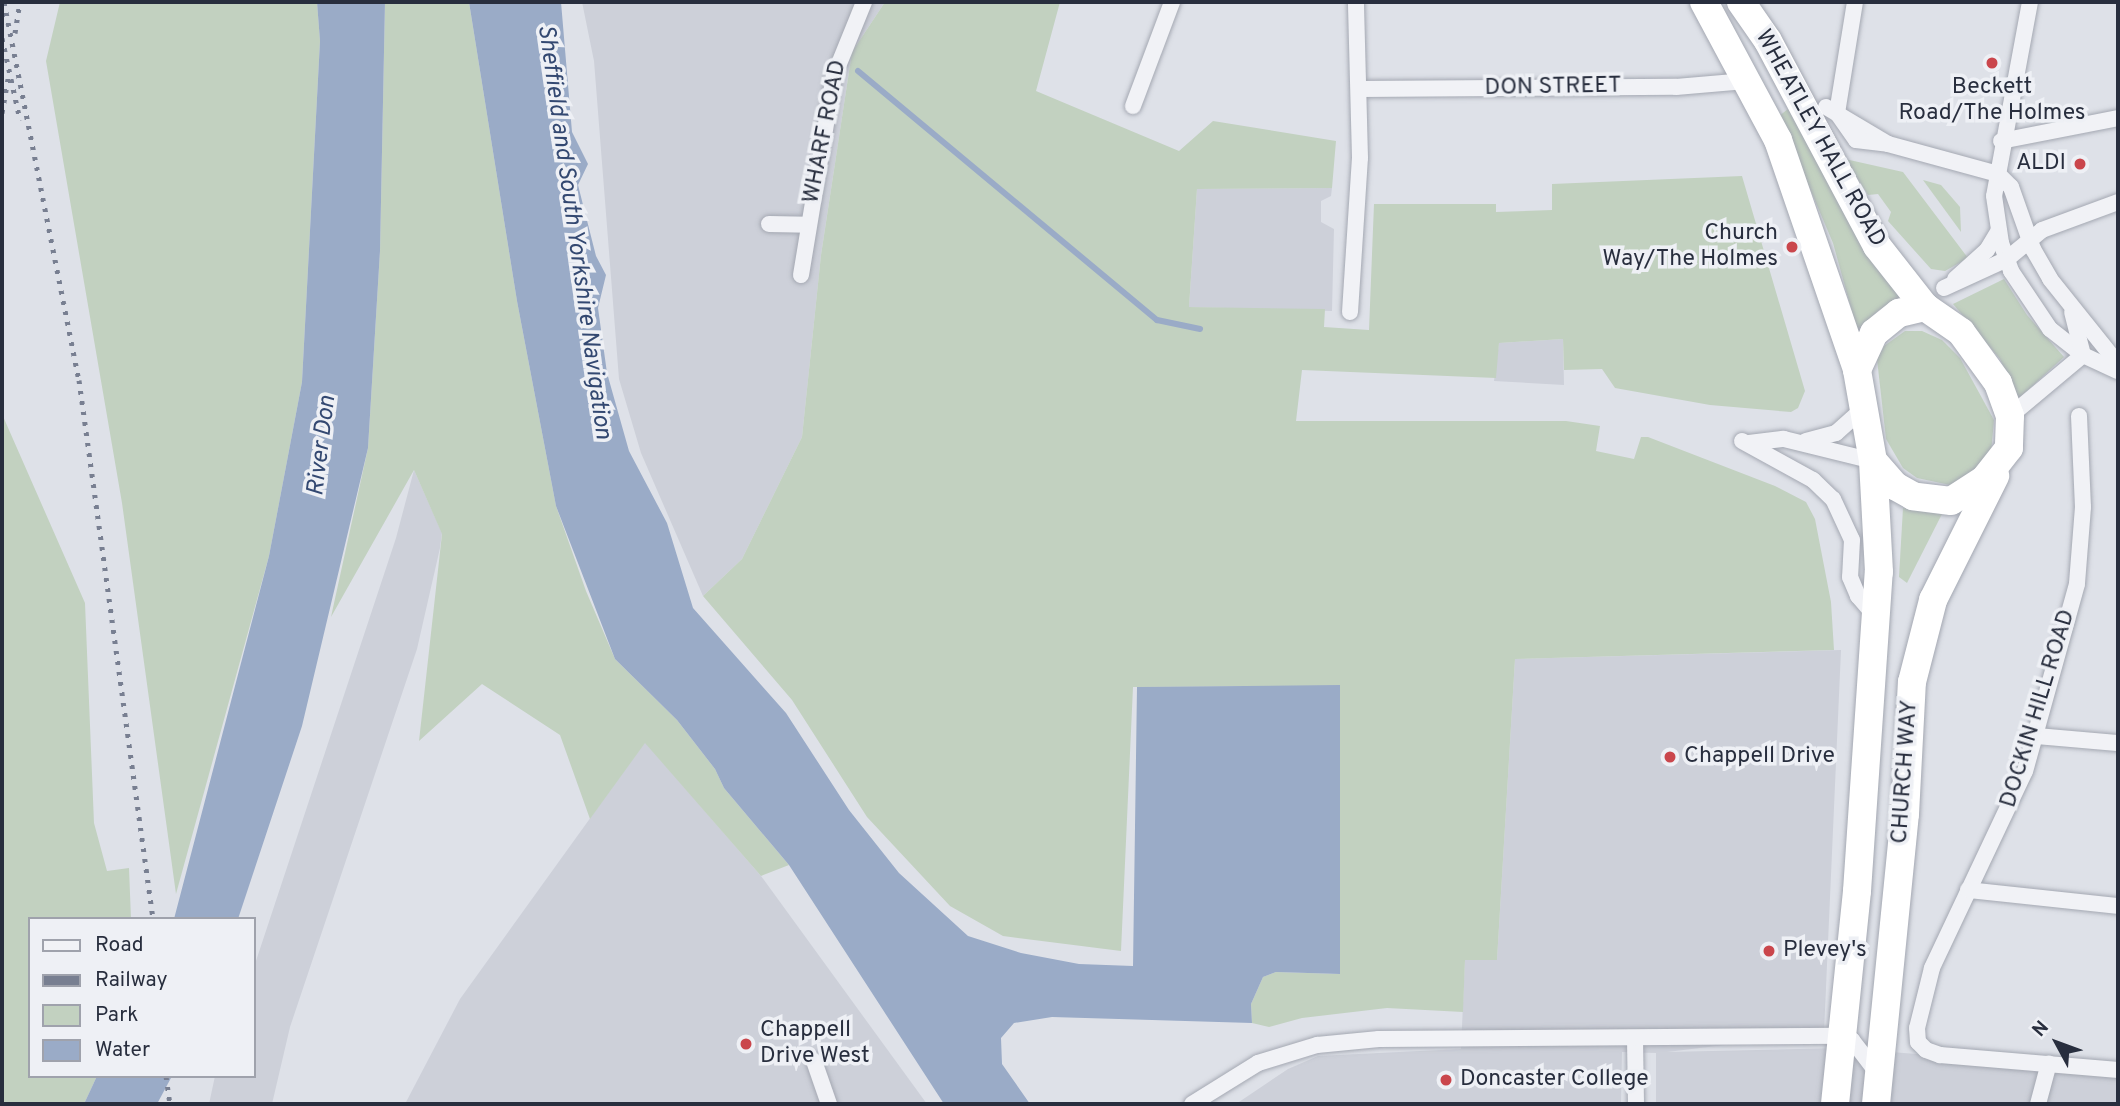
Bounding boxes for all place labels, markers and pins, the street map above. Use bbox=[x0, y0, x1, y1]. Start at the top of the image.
marker: Beckett Road/The Holmes bbox=[1984, 55, 2000, 71]
place label: Beckett Road/The Holmes bbox=[1898, 74, 2086, 128]
place label: ALDI bbox=[2016, 150, 2066, 178]
marker: ALDI bbox=[2072, 156, 2088, 172]
place label: Church Way/The Holmes bbox=[1602, 220, 1778, 274]
marker: Church Way/The Holmes bbox=[1784, 239, 1800, 255]
place label: Chappell Drive bbox=[1684, 743, 1835, 771]
marker: Chappell Drive bbox=[1662, 749, 1678, 765]
place label: Plevey's bbox=[1783, 937, 1867, 965]
marker: Plevey's bbox=[1761, 943, 1777, 959]
place label: Chappell Drive West bbox=[760, 1017, 870, 1071]
marker: Chappell Drive West bbox=[738, 1036, 754, 1052]
place label: Doncaster College bbox=[1460, 1066, 1649, 1094]
marker: Doncaster College bbox=[1438, 1072, 1454, 1088]

